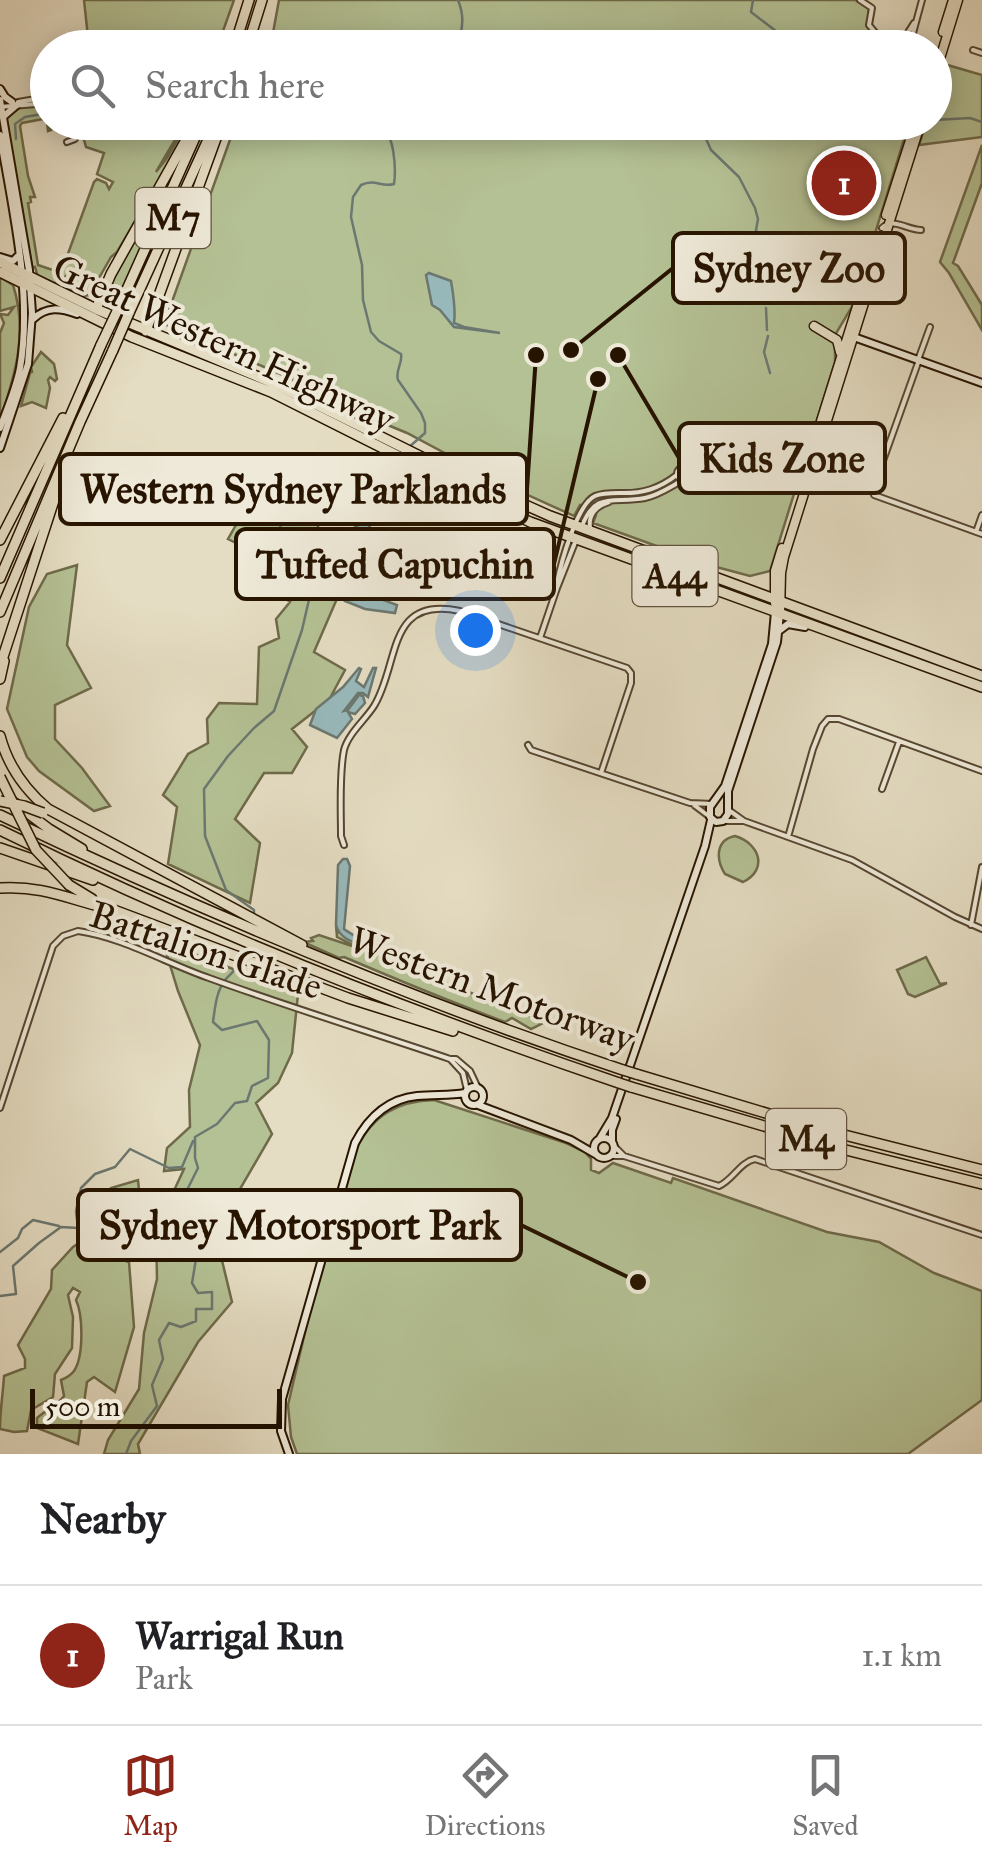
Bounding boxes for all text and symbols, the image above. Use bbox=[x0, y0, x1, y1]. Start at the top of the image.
search box bbox=[30, 30, 952, 140]
icon: search bbox=[65, 58, 120, 113]
text: Search here bbox=[145, 62, 325, 108]
pin: 1 bbox=[812, 146, 876, 220]
road number: M7 bbox=[136, 188, 210, 248]
callout: Sydney Zoo bbox=[673, 233, 905, 303]
street label: Great Western Highway bbox=[46, 244, 403, 443]
text: Sydney Zoo bbox=[693, 244, 885, 293]
callout: Kids Zone bbox=[679, 423, 885, 493]
text: Kids Zone bbox=[699, 434, 865, 483]
callout: Western Sydney Parklands bbox=[60, 454, 527, 524]
text: Western Sydney Parklands bbox=[80, 465, 506, 514]
callout: Tufted Capuchin bbox=[236, 529, 554, 599]
text: Tufted Capuchin bbox=[256, 540, 535, 589]
road number: A44 bbox=[632, 546, 718, 606]
your location bbox=[450, 605, 501, 656]
street label: Battalion Glade bbox=[84, 891, 328, 1009]
street label: Western Motorway bbox=[343, 916, 642, 1062]
road number: M4 bbox=[766, 1109, 846, 1169]
callout: Sydney Motorsport Park bbox=[78, 1190, 521, 1260]
text: Sydney Motorsport Park bbox=[99, 1201, 503, 1250]
scale bar bbox=[30, 1384, 282, 1428]
text: 500 m bbox=[45, 1389, 120, 1424]
text: Nearby bbox=[40, 1493, 165, 1545]
text: Warrigal Run bbox=[135, 1613, 344, 1659]
text: 1 bbox=[66, 1636, 79, 1675]
text: 1.1 km bbox=[861, 1636, 942, 1675]
text: Park bbox=[135, 1659, 193, 1698]
tab: Map bbox=[123, 1748, 178, 1843]
tab: Directions bbox=[425, 1748, 546, 1843]
tab: Saved bbox=[792, 1748, 859, 1843]

